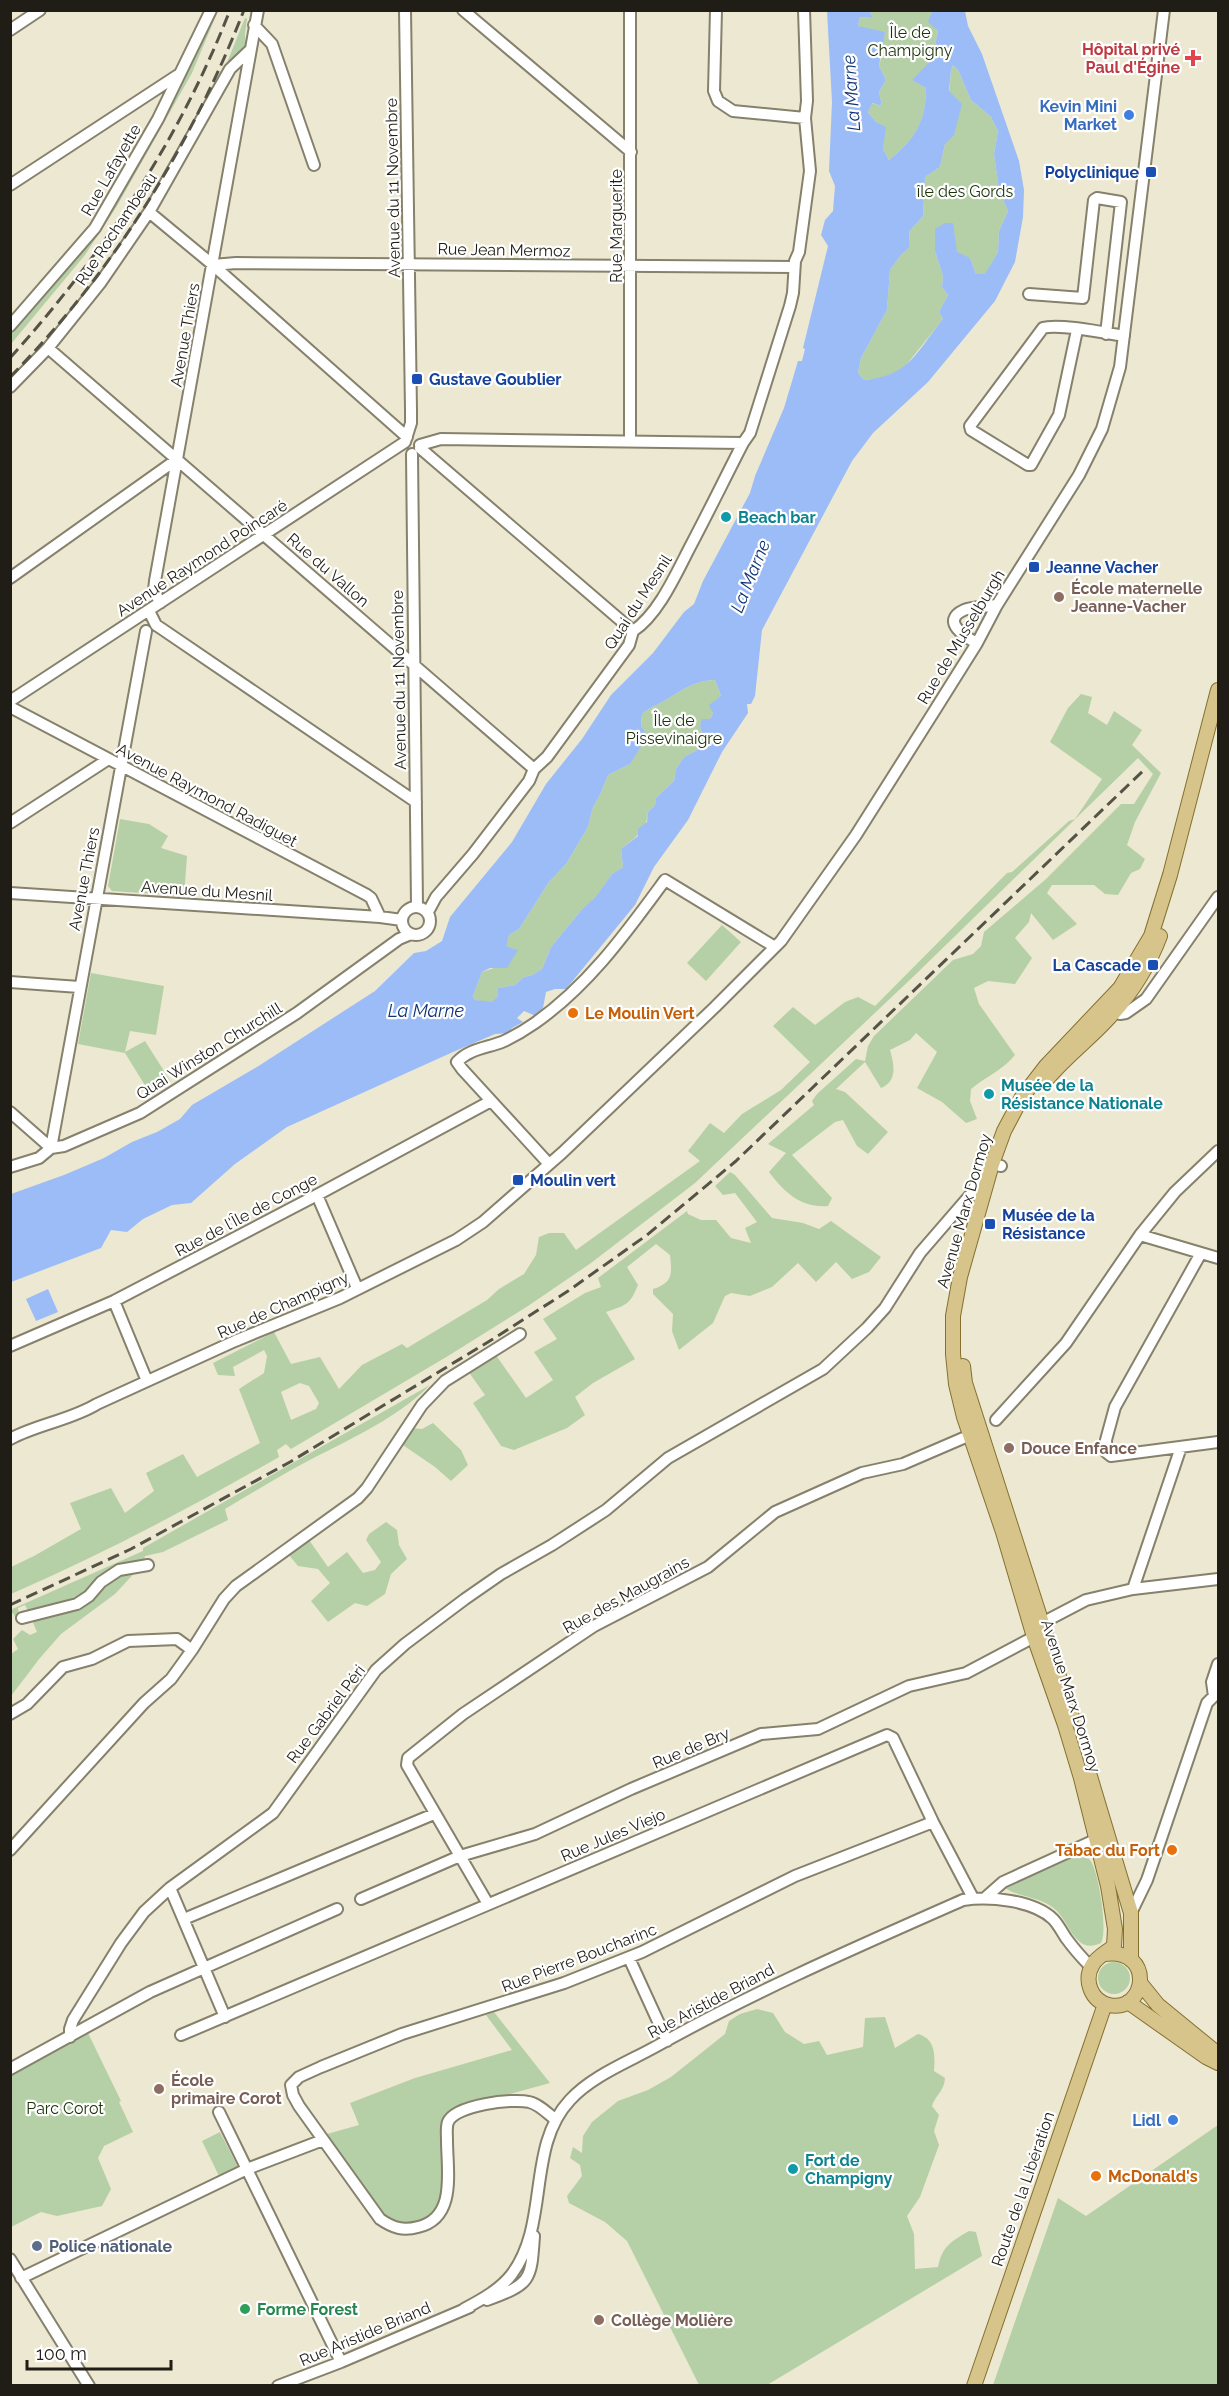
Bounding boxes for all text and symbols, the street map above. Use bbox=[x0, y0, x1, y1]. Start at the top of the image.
park label: Île de Champigny bbox=[868, 22, 953, 60]
place label: Hôpital privé Paul d'Égine bbox=[1082, 40, 1180, 77]
marker: Hôpital privé Paul d'Égine bbox=[1184, 49, 1202, 67]
water label: La Marne bbox=[838, 54, 864, 132]
place label: Kevin Mini Market bbox=[1039, 97, 1117, 134]
street label: Avenue du 11 Novembre bbox=[382, 98, 404, 278]
marker: Kevin Mini Market bbox=[1122, 108, 1136, 122]
street label: Rue Lafayette bbox=[77, 121, 145, 219]
place label: Polyclinique bbox=[1045, 163, 1139, 182]
marker: Polyclinique bbox=[1144, 165, 1158, 179]
street label: Rue Rochambeau bbox=[71, 169, 161, 289]
street label: Rue Marguerite bbox=[607, 169, 626, 283]
park label: île des Gords bbox=[916, 182, 1014, 201]
street label: Rue Jean Mermoz bbox=[437, 239, 571, 261]
street label: Avenue Thiers bbox=[167, 281, 204, 388]
place label: Gustave Goublier bbox=[429, 370, 562, 389]
marker: Gustave Goublier bbox=[410, 372, 424, 386]
street label: Avenue Raymond Poincaré bbox=[113, 496, 291, 620]
place label: Beach bar bbox=[738, 508, 816, 527]
marker: Beach bar bbox=[719, 510, 733, 524]
street label: Rue du Vallon bbox=[283, 529, 373, 611]
water label: La Marne bbox=[726, 536, 774, 615]
street label: Quai du Mesnil bbox=[600, 550, 676, 653]
place label: Jeanne Vacher bbox=[1046, 558, 1158, 577]
marker: Jeanne Vacher bbox=[1027, 560, 1041, 574]
street label: Rue de Musselburgh bbox=[913, 566, 1009, 708]
place label: École maternelle Jeanne-Vacher bbox=[1071, 578, 1203, 616]
street label: Avenue du 11 Novembre bbox=[388, 590, 410, 770]
marker: École maternelle Jeanne-Vacher bbox=[1052, 590, 1066, 604]
park label: Île de Pissevinaigre bbox=[626, 710, 722, 748]
street label: Avenue Raymond Radiguet bbox=[113, 739, 301, 851]
street label: Avenue Thiers bbox=[65, 825, 103, 932]
street label: Avenue du Mesnil bbox=[141, 877, 274, 905]
place label: La Cascade bbox=[1052, 956, 1141, 975]
marker: La Cascade bbox=[1146, 958, 1160, 972]
street label: Quai Winston Churchill bbox=[133, 998, 286, 1104]
water label: La Marne bbox=[388, 1000, 465, 1021]
place label: Le Moulin Vert bbox=[585, 1004, 695, 1023]
marker: Le Moulin Vert bbox=[566, 1006, 580, 1020]
place label: Musée de la Résistance Nationale bbox=[1001, 1076, 1163, 1113]
marker: Musée de la Résistance Nationale bbox=[982, 1087, 996, 1101]
street label: Avenue Marx Dormoy bbox=[933, 1131, 995, 1290]
street label: Rue de l'Île de Conge bbox=[171, 1169, 320, 1261]
place label: Moulin vert bbox=[530, 1171, 616, 1190]
marker: Moulin vert bbox=[511, 1173, 525, 1187]
place label: Musée de la Résistance bbox=[1002, 1206, 1095, 1243]
marker: Musée de la Résistance bbox=[983, 1217, 997, 1231]
street label: Rue de Champigny bbox=[214, 1267, 352, 1342]
place label: Douce Enfance bbox=[1021, 1439, 1137, 1458]
marker: Douce Enfance bbox=[1002, 1441, 1016, 1455]
street label: Rue des Maugrains bbox=[560, 1552, 693, 1638]
street label: Avenue Marx Dormoy bbox=[1037, 1617, 1105, 1775]
street label: Rue Gabriel Péri bbox=[283, 1661, 369, 1767]
street label: Rue de Bry bbox=[650, 1723, 733, 1773]
street label: Rue Jules Viejo bbox=[558, 1804, 668, 1866]
place label: Tabac du Fort bbox=[1055, 1841, 1160, 1860]
marker: Tabac du Fort bbox=[1165, 1843, 1179, 1857]
street label: Rue Pierre Boucharinc bbox=[499, 1920, 659, 1996]
street label: Rue Aristide Briand bbox=[645, 1960, 778, 2042]
place label: École primaire Corot bbox=[171, 2070, 282, 2108]
marker: École primaire Corot bbox=[152, 2082, 166, 2096]
park label: Parc Corot bbox=[26, 2099, 104, 2118]
street label: Route de la Libération bbox=[988, 2109, 1058, 2269]
place label: Lidl bbox=[1132, 2111, 1162, 2130]
marker: Lidl bbox=[1166, 2113, 1180, 2127]
place label: Fort de Champigny bbox=[805, 2151, 893, 2188]
marker: Fort de Champigny bbox=[786, 2162, 800, 2176]
place label: McDonald's bbox=[1108, 2167, 1198, 2186]
marker: McDonald's bbox=[1089, 2169, 1103, 2183]
place label: Police nationale bbox=[49, 2237, 173, 2256]
marker: Police nationale bbox=[30, 2239, 44, 2253]
street label: Rue Aristide Briand bbox=[297, 2298, 433, 2370]
place label: Forme Forest bbox=[257, 2300, 358, 2319]
marker: Forme Forest bbox=[238, 2302, 252, 2316]
place label: Collège Molière bbox=[611, 2311, 733, 2330]
marker: Collège Molière bbox=[592, 2313, 606, 2327]
scale bar bbox=[27, 2333, 171, 2371]
text: 100 m bbox=[36, 2343, 87, 2364]

